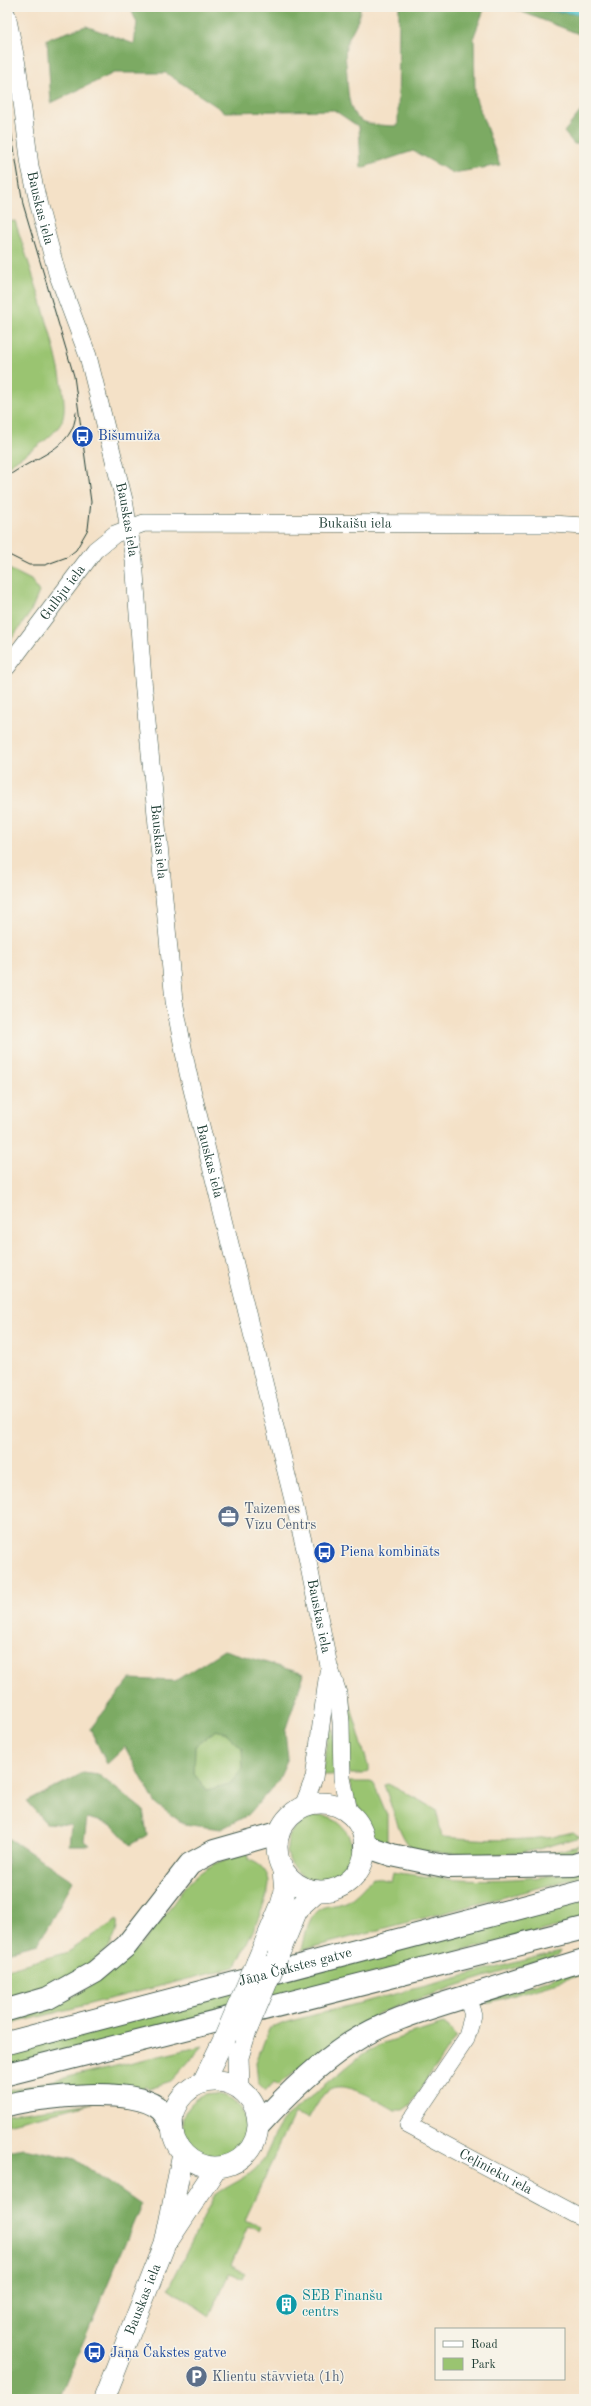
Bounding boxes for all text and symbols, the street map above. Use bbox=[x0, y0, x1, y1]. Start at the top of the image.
street label: Bauskas iela bbox=[24, 170, 56, 246]
bus stop icon: Bišumuiža bbox=[69, 423, 95, 449]
place label: Bišumuiža bbox=[98, 429, 161, 443]
street label: Bauskas iela bbox=[113, 481, 140, 558]
street label: Bukaišu iela bbox=[318, 516, 392, 531]
street label: Gulbju iela bbox=[38, 562, 88, 623]
street label: Bauskas iela bbox=[148, 804, 169, 880]
street label: Bauskas iela bbox=[194, 1123, 225, 1199]
place label: Taizemes Vīzu Centrs bbox=[244, 1502, 316, 1532]
office icon: Taizemes Vīzu Centrs bbox=[215, 1504, 241, 1530]
bus stop icon: Piena kombināts bbox=[311, 1539, 337, 1565]
place label: Piena kombināts bbox=[340, 1545, 440, 1559]
street label: Bauskas iela bbox=[305, 1578, 333, 1655]
street label: Jāņa Čakstes gatve bbox=[237, 1945, 353, 1989]
street label: Ceļinieku iela bbox=[457, 2147, 535, 2197]
street label: Bauskas iela bbox=[123, 2262, 164, 2337]
place label: SEB Finanšu centrs bbox=[302, 2289, 383, 2319]
building icon: SEB Finanšu centrs bbox=[273, 2291, 299, 2317]
legend bbox=[435, 2328, 565, 2380]
text: Road bbox=[471, 2339, 498, 2351]
bus stop icon: Jāņa Čakstes gatve bbox=[82, 2340, 108, 2366]
place label: Jāņa Čakstes gatve bbox=[110, 2343, 226, 2361]
text: Park bbox=[471, 2359, 496, 2371]
parking icon: Klientu stāvvieta (1h) bbox=[183, 2364, 209, 2390]
place label: Klientu stāvvieta (1h) bbox=[212, 2370, 345, 2384]

